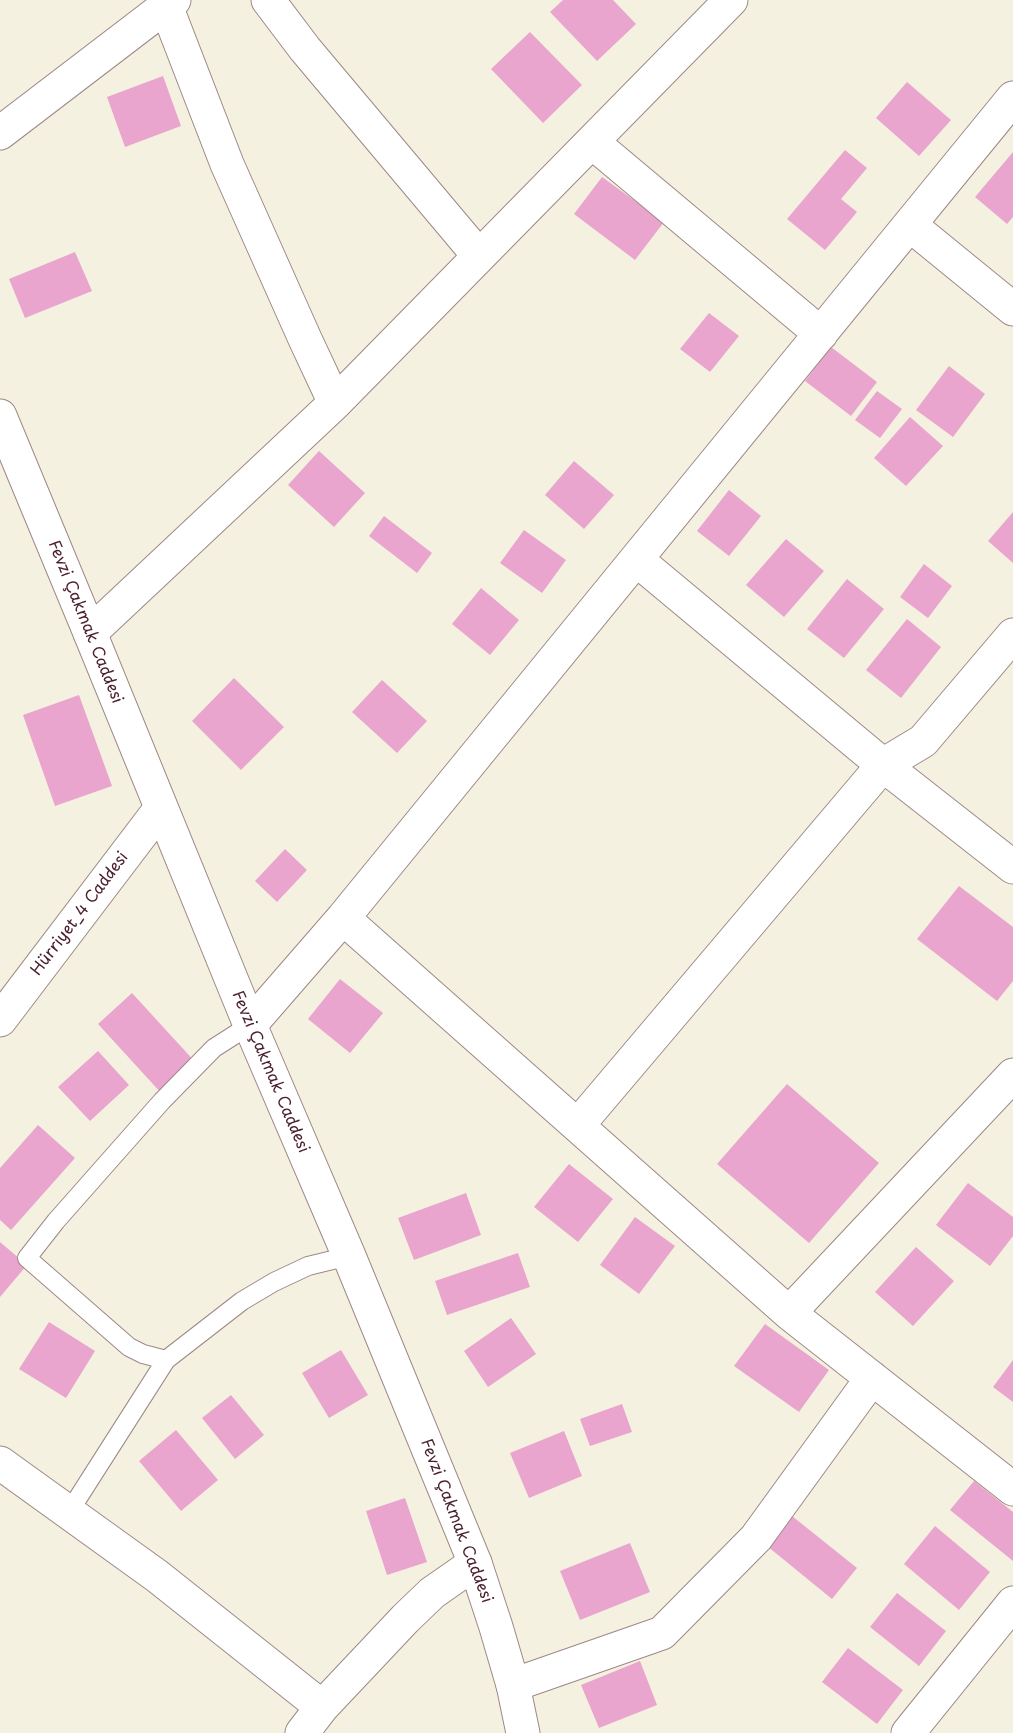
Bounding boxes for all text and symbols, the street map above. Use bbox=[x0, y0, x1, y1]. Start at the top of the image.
street label: Fevzi Çakmak Caddesi bbox=[43, 538, 127, 706]
street label: Hürriyet_4 Caddesi bbox=[27, 848, 133, 980]
street label: Fevzi Çakmak Caddesi bbox=[227, 988, 313, 1156]
street label: Fevzi Çakmak Caddesi bbox=[416, 1436, 496, 1606]

